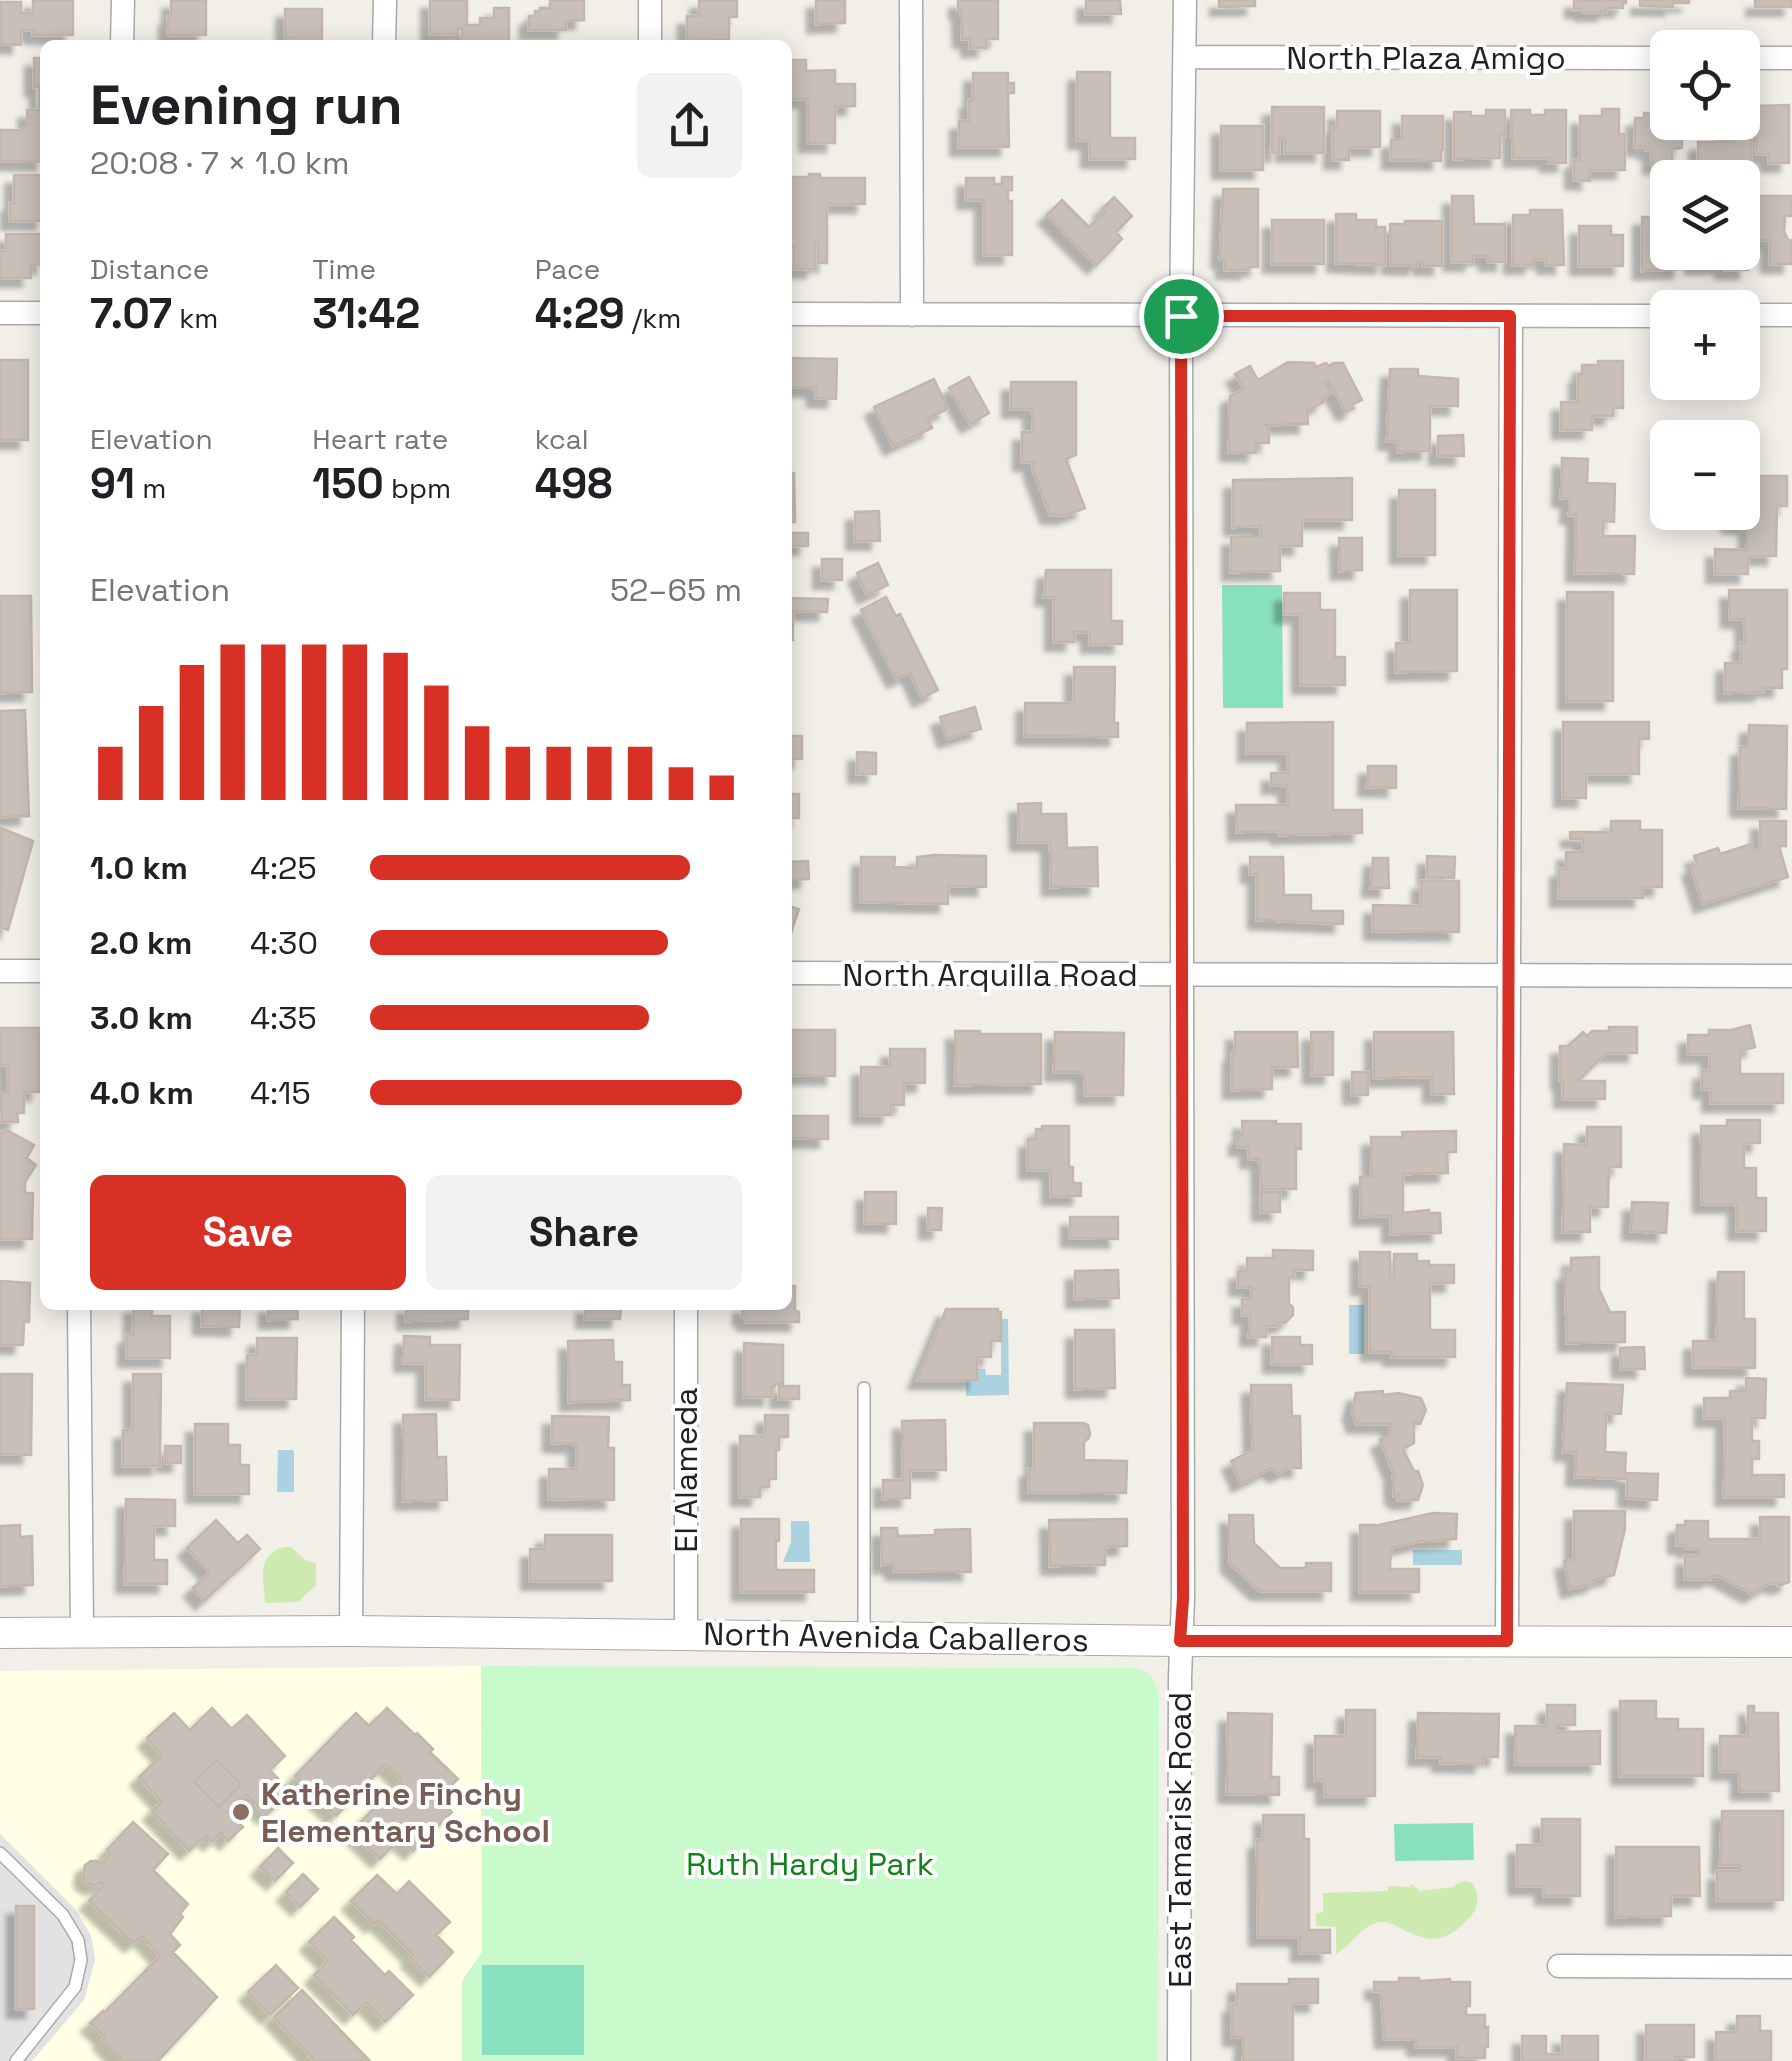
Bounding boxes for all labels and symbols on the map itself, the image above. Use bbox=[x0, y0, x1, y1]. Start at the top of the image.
street label: North Plaza Amigo bbox=[1286, 38, 1566, 78]
pin bbox=[1139, 274, 1224, 359]
street label: North Arquilla Road bbox=[842, 955, 1138, 995]
street label: El Alameda bbox=[666, 1387, 706, 1553]
street label: North Avenida Caballeros bbox=[703, 1614, 1089, 1660]
street label: East Tamarisk Road bbox=[1160, 1692, 1200, 1988]
place label: Katherine Finchy Elementary School bbox=[261, 1774, 550, 1851]
marker: Katherine Finchy Elementary School bbox=[230, 1801, 252, 1823]
park label: Ruth Hardy Park bbox=[686, 1844, 934, 1884]

